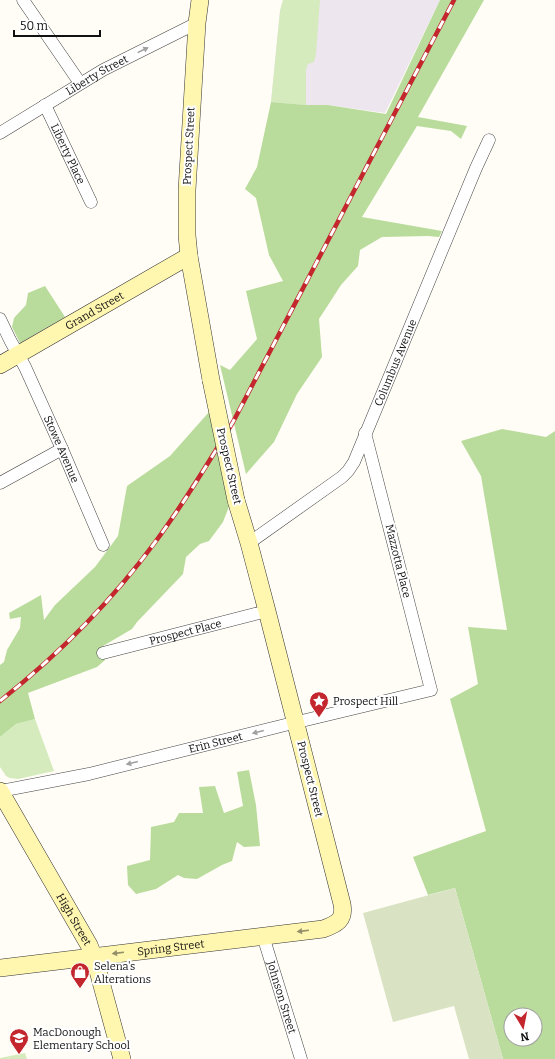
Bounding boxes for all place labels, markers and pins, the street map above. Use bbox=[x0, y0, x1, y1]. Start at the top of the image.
place icon: Prospect Hill bbox=[308, 690, 330, 718]
place label: Prospect Hill bbox=[333, 695, 398, 708]
place label: Selena's Alterations bbox=[94, 960, 151, 986]
shop icon: Selena's Alterations bbox=[69, 961, 91, 989]
place label: MacDonough Elementary School bbox=[33, 1026, 130, 1052]
school or university icon: MacDonough Elementary School bbox=[8, 1027, 30, 1055]

